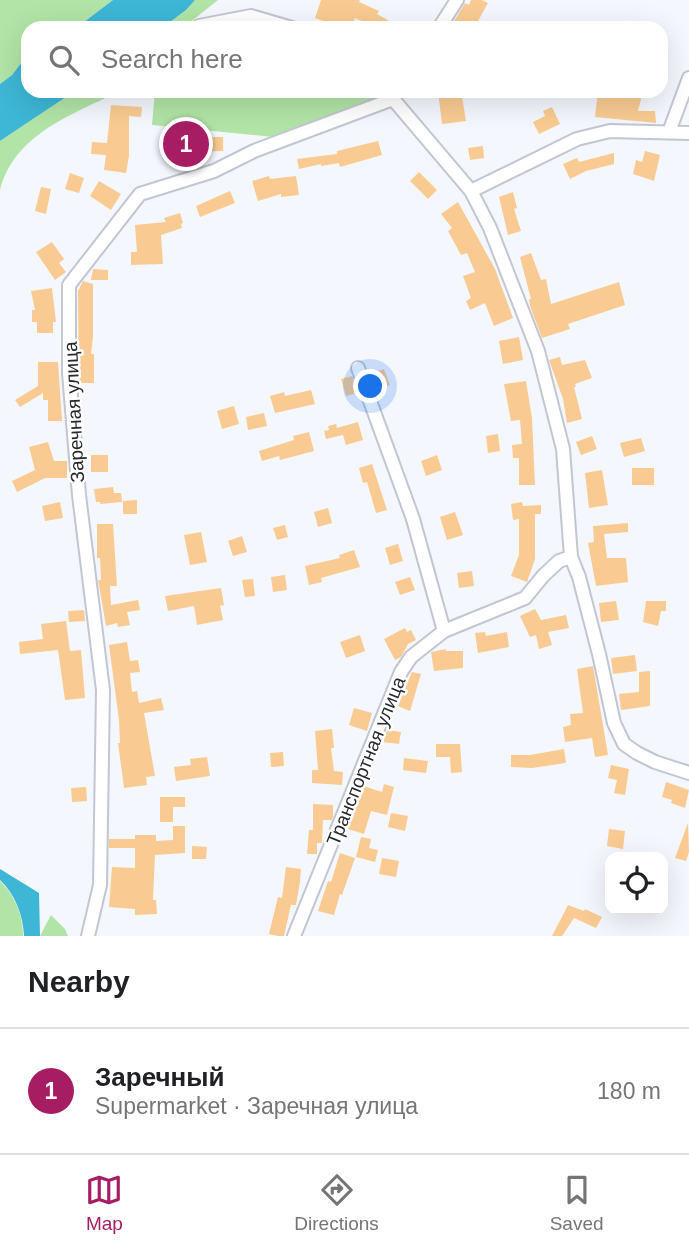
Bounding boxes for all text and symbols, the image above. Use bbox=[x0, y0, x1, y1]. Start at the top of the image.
search box bbox=[21, 21, 668, 98]
icon: search bbox=[45, 41, 83, 79]
text: Search here bbox=[101, 44, 243, 74]
pin: 1 bbox=[163, 118, 209, 170]
street label: Заречная улица bbox=[60, 340, 88, 483]
your location bbox=[353, 369, 387, 403]
street label: Транспортная улица bbox=[323, 673, 410, 848]
map controls bbox=[605, 852, 668, 915]
button: locate bbox=[605, 852, 668, 915]
text: Nearby bbox=[28, 965, 130, 998]
text: Заречный bbox=[95, 1062, 224, 1092]
text: 1 bbox=[45, 1078, 57, 1104]
text: 180 m bbox=[597, 1078, 661, 1104]
text: Supermarket · Заречная улица bbox=[95, 1093, 418, 1119]
tab: Map bbox=[85, 1171, 123, 1235]
tab: Directions bbox=[294, 1171, 379, 1235]
tab: Saved bbox=[550, 1171, 604, 1235]

